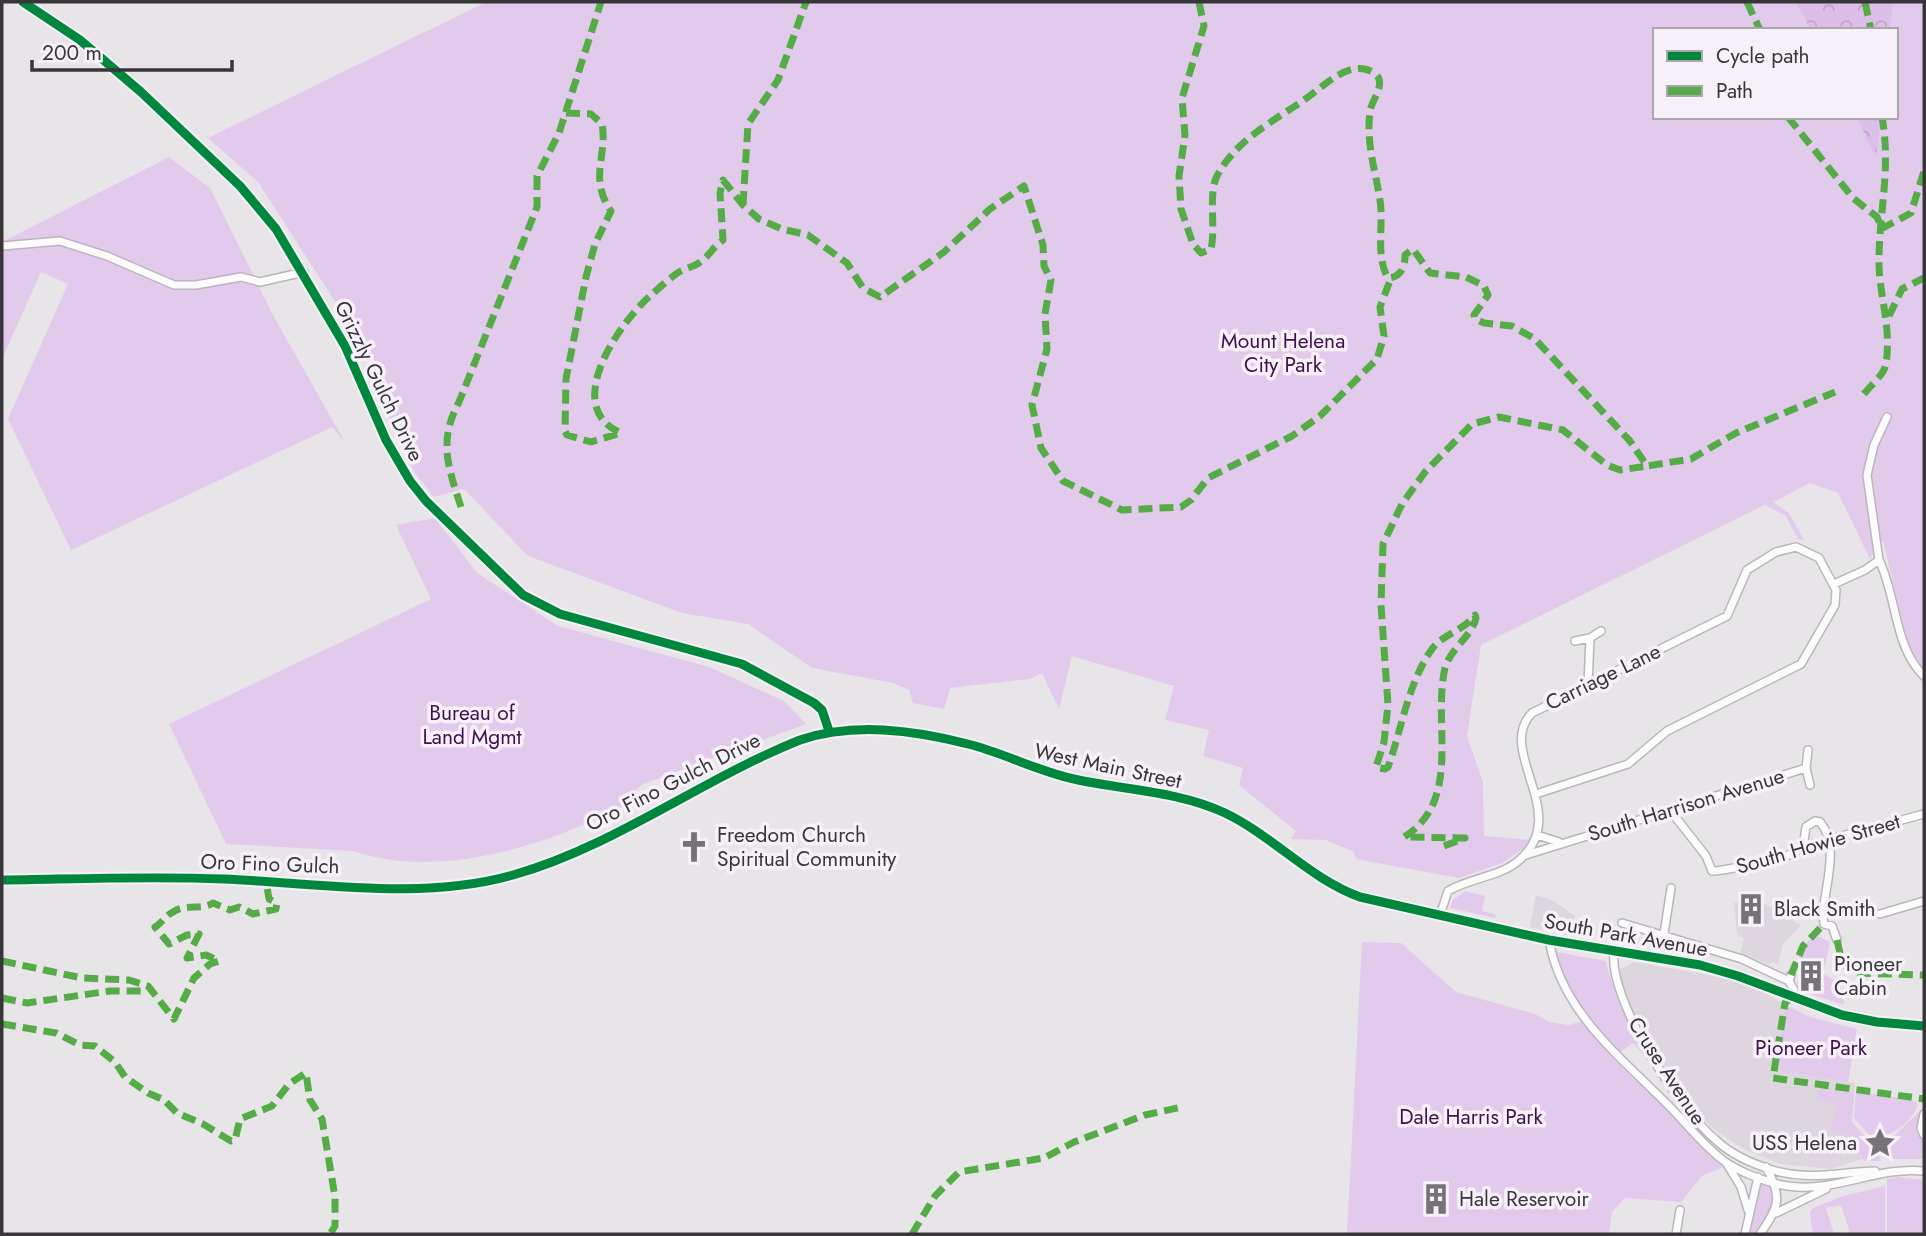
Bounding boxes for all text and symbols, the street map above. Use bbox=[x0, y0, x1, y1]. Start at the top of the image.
scale bar bbox=[32, 28, 231, 72]
legend bbox=[1653, 28, 1898, 119]
text: 200 m bbox=[42, 38, 102, 68]
text: Cycle path bbox=[1716, 41, 1809, 71]
text: Path bbox=[1716, 76, 1753, 106]
street label: Grizzly Gulch Drive bbox=[327, 296, 431, 467]
park label: Mount Helena City Park bbox=[1221, 326, 1345, 380]
street label: Carriage Lane bbox=[1540, 636, 1666, 718]
park label: Bureau of Land Mgmt bbox=[422, 698, 522, 752]
street label: Oro Fino Gulch Drive bbox=[581, 725, 766, 839]
street label: West Main Street bbox=[1032, 736, 1184, 796]
street label: South Harrison Avenue bbox=[1584, 761, 1788, 849]
street label: South Howie Street bbox=[1732, 806, 1904, 882]
place label: Freedom Church Spiritual Community bbox=[717, 820, 897, 874]
church icon: Freedom Church Spiritual Community bbox=[677, 830, 711, 864]
street label: Oro Fino Gulch bbox=[200, 847, 340, 881]
building icon: Black Smith bbox=[1734, 892, 1768, 926]
place label: Black Smith bbox=[1774, 894, 1876, 924]
street label: South Park Avenue bbox=[1542, 906, 1710, 964]
place label: Pioneer Cabin bbox=[1834, 949, 1903, 1003]
building icon: Pioneer Cabin bbox=[1794, 959, 1828, 993]
street label: Cruse Avenue bbox=[1621, 1011, 1713, 1131]
park label: Pioneer Park bbox=[1755, 1033, 1868, 1063]
park label: Dale Harris Park bbox=[1399, 1102, 1544, 1132]
place icon: USS Helena bbox=[1863, 1126, 1897, 1160]
place label: USS Helena bbox=[1752, 1128, 1857, 1158]
building icon: Hale Reservoir bbox=[1419, 1182, 1453, 1216]
place label: Hale Reservoir bbox=[1459, 1184, 1590, 1214]

